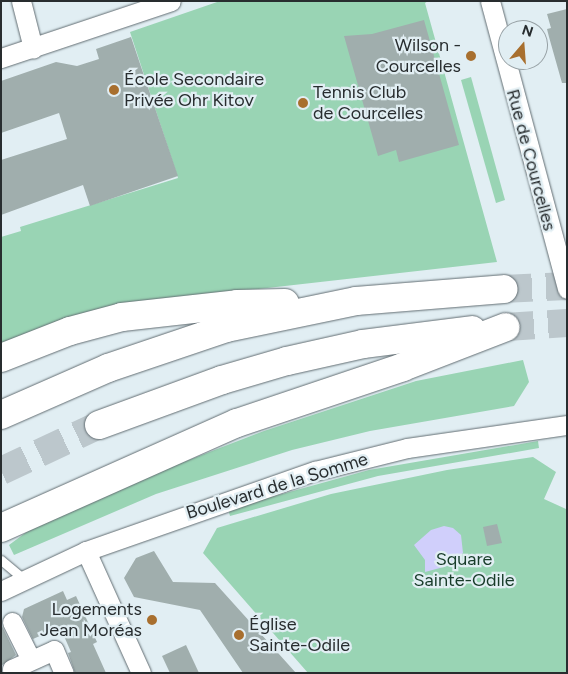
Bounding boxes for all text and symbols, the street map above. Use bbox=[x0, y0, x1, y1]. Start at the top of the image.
north arrow bbox=[498, 20, 548, 70]
text: N bbox=[520, 21, 535, 41]
place label: Wilson - Courcelles bbox=[376, 35, 461, 78]
marker: Wilson - Courcelles bbox=[465, 50, 477, 62]
place label: École Secondaire Privée Ohr Kitov bbox=[124, 69, 264, 112]
place label: Tennis Club de Courcelles bbox=[313, 82, 423, 125]
marker: École Secondaire Privée Ohr Kitov bbox=[108, 84, 120, 96]
street label: Rue de Courcelles bbox=[502, 87, 560, 233]
marker: Tennis Club de Courcelles bbox=[297, 97, 309, 109]
street label: Boulevard de la Somme bbox=[184, 448, 370, 524]
park label: Square Sainte-Odile bbox=[413, 549, 515, 592]
place label: Logements Jean Moréas bbox=[40, 599, 142, 642]
marker: Logements Jean Moréas bbox=[146, 614, 158, 626]
place label: Église Sainte-Odile bbox=[249, 614, 350, 656]
marker: Église Sainte-Odile bbox=[233, 629, 245, 641]

